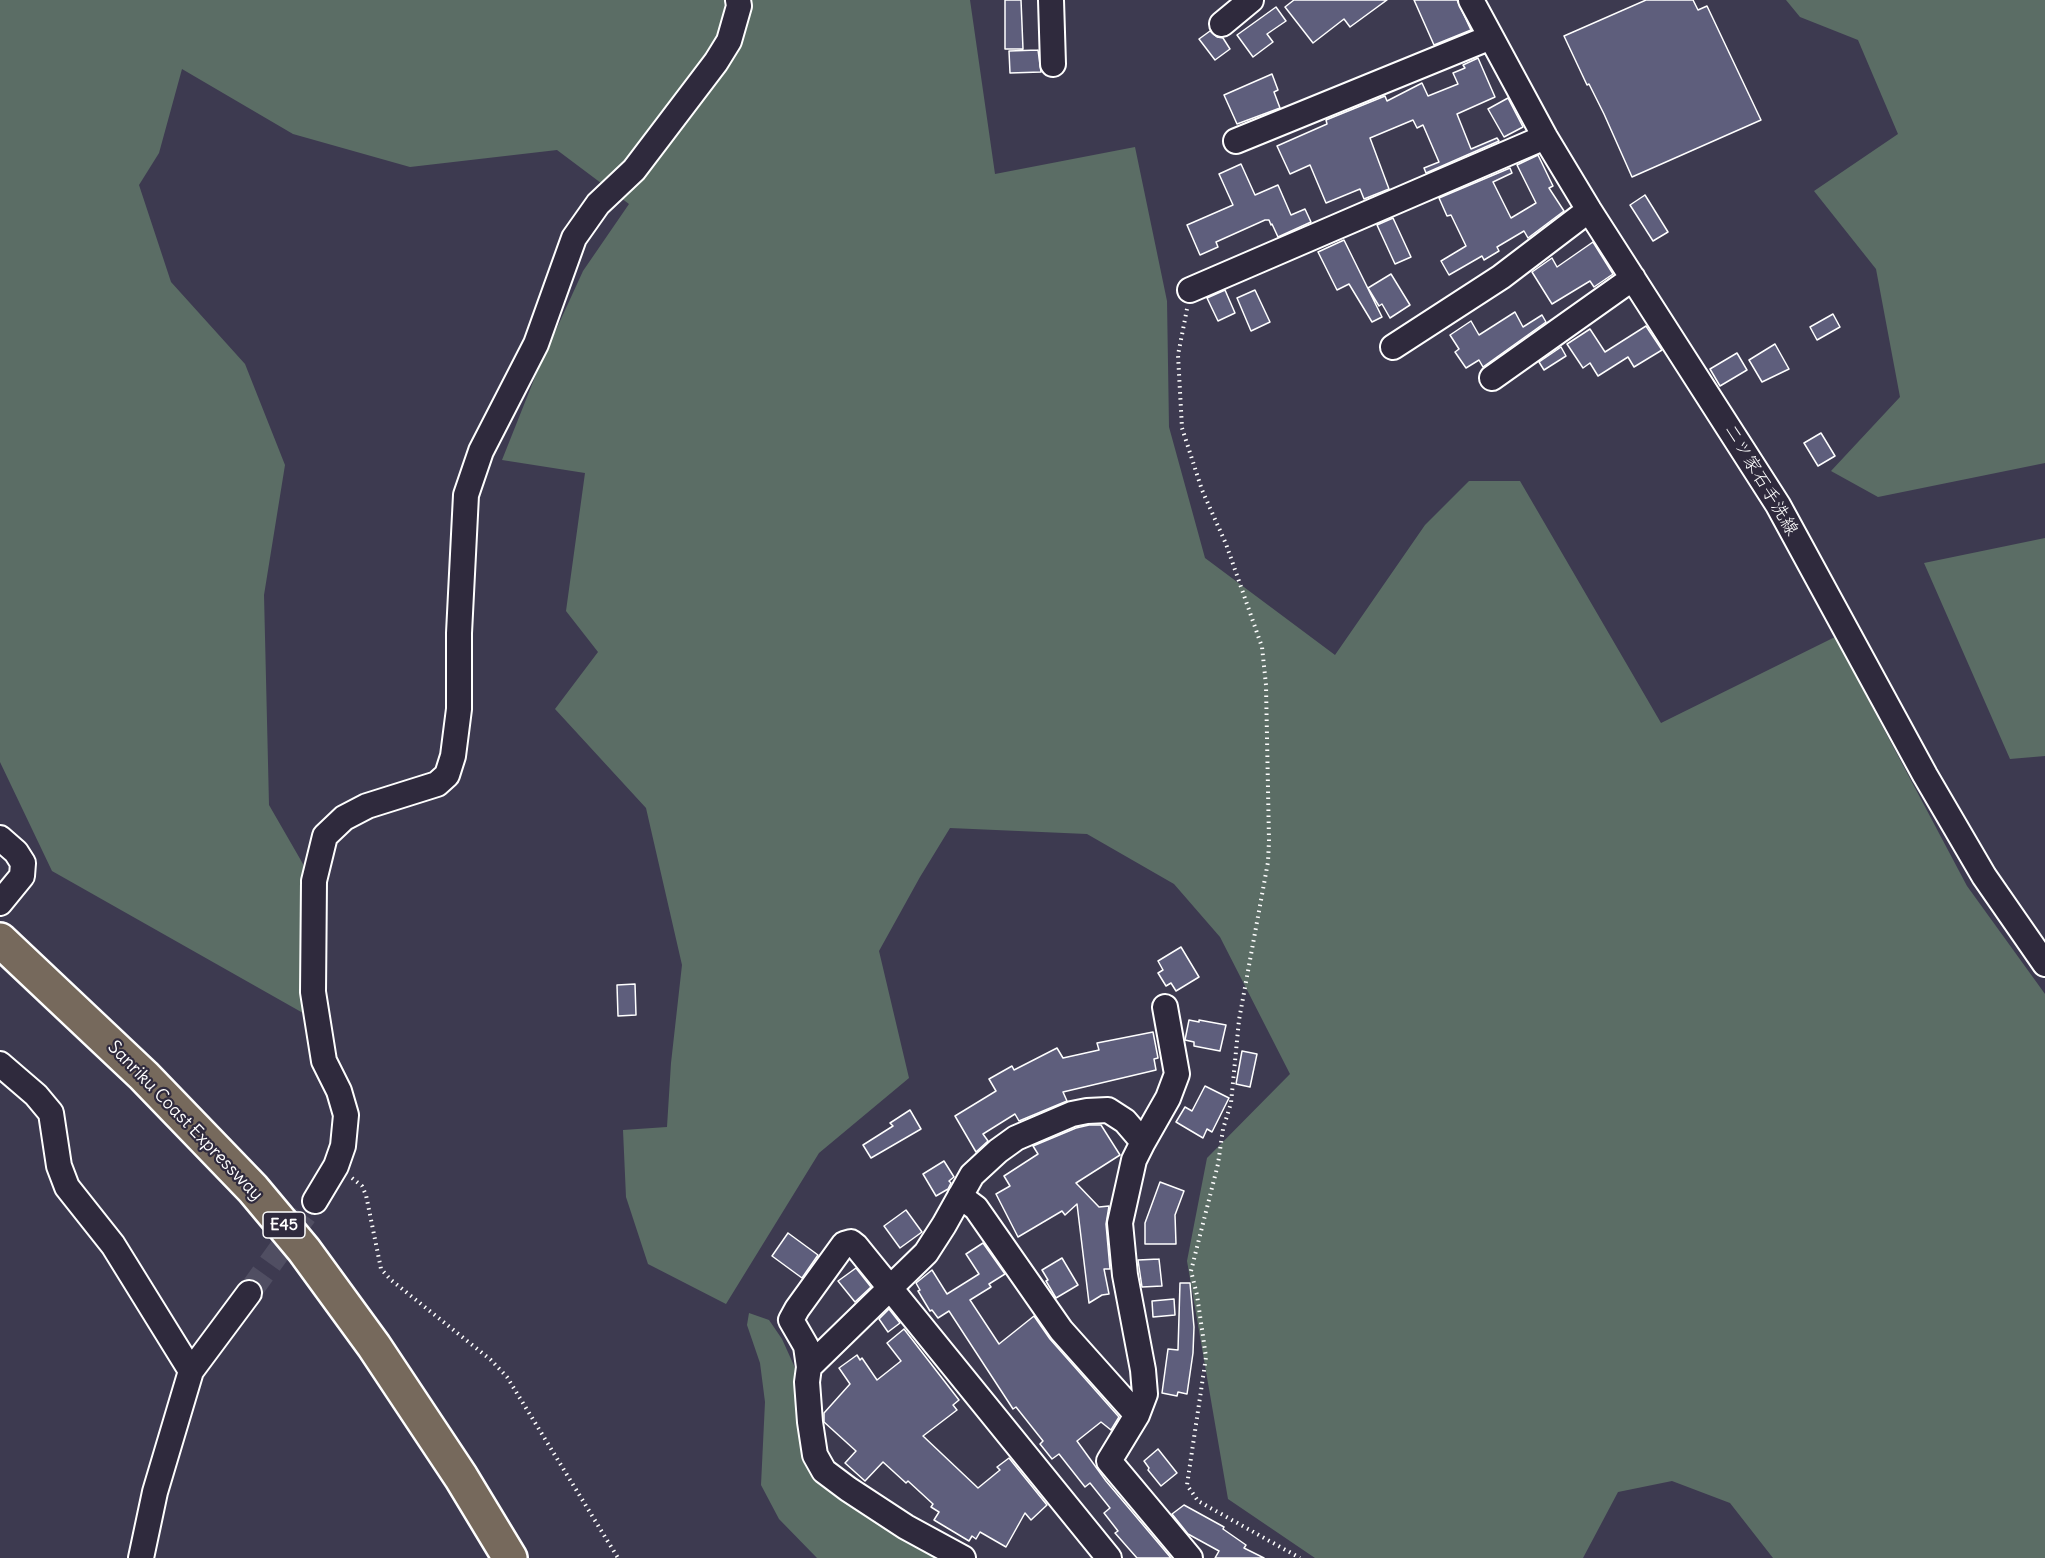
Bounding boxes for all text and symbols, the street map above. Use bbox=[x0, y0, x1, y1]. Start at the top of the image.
street label: 二ツ家石手洗線 bbox=[1719, 420, 1803, 540]
street label: Sanriku Coast Expressway bbox=[103, 1037, 267, 1205]
road number: E45 bbox=[263, 1212, 305, 1238]

